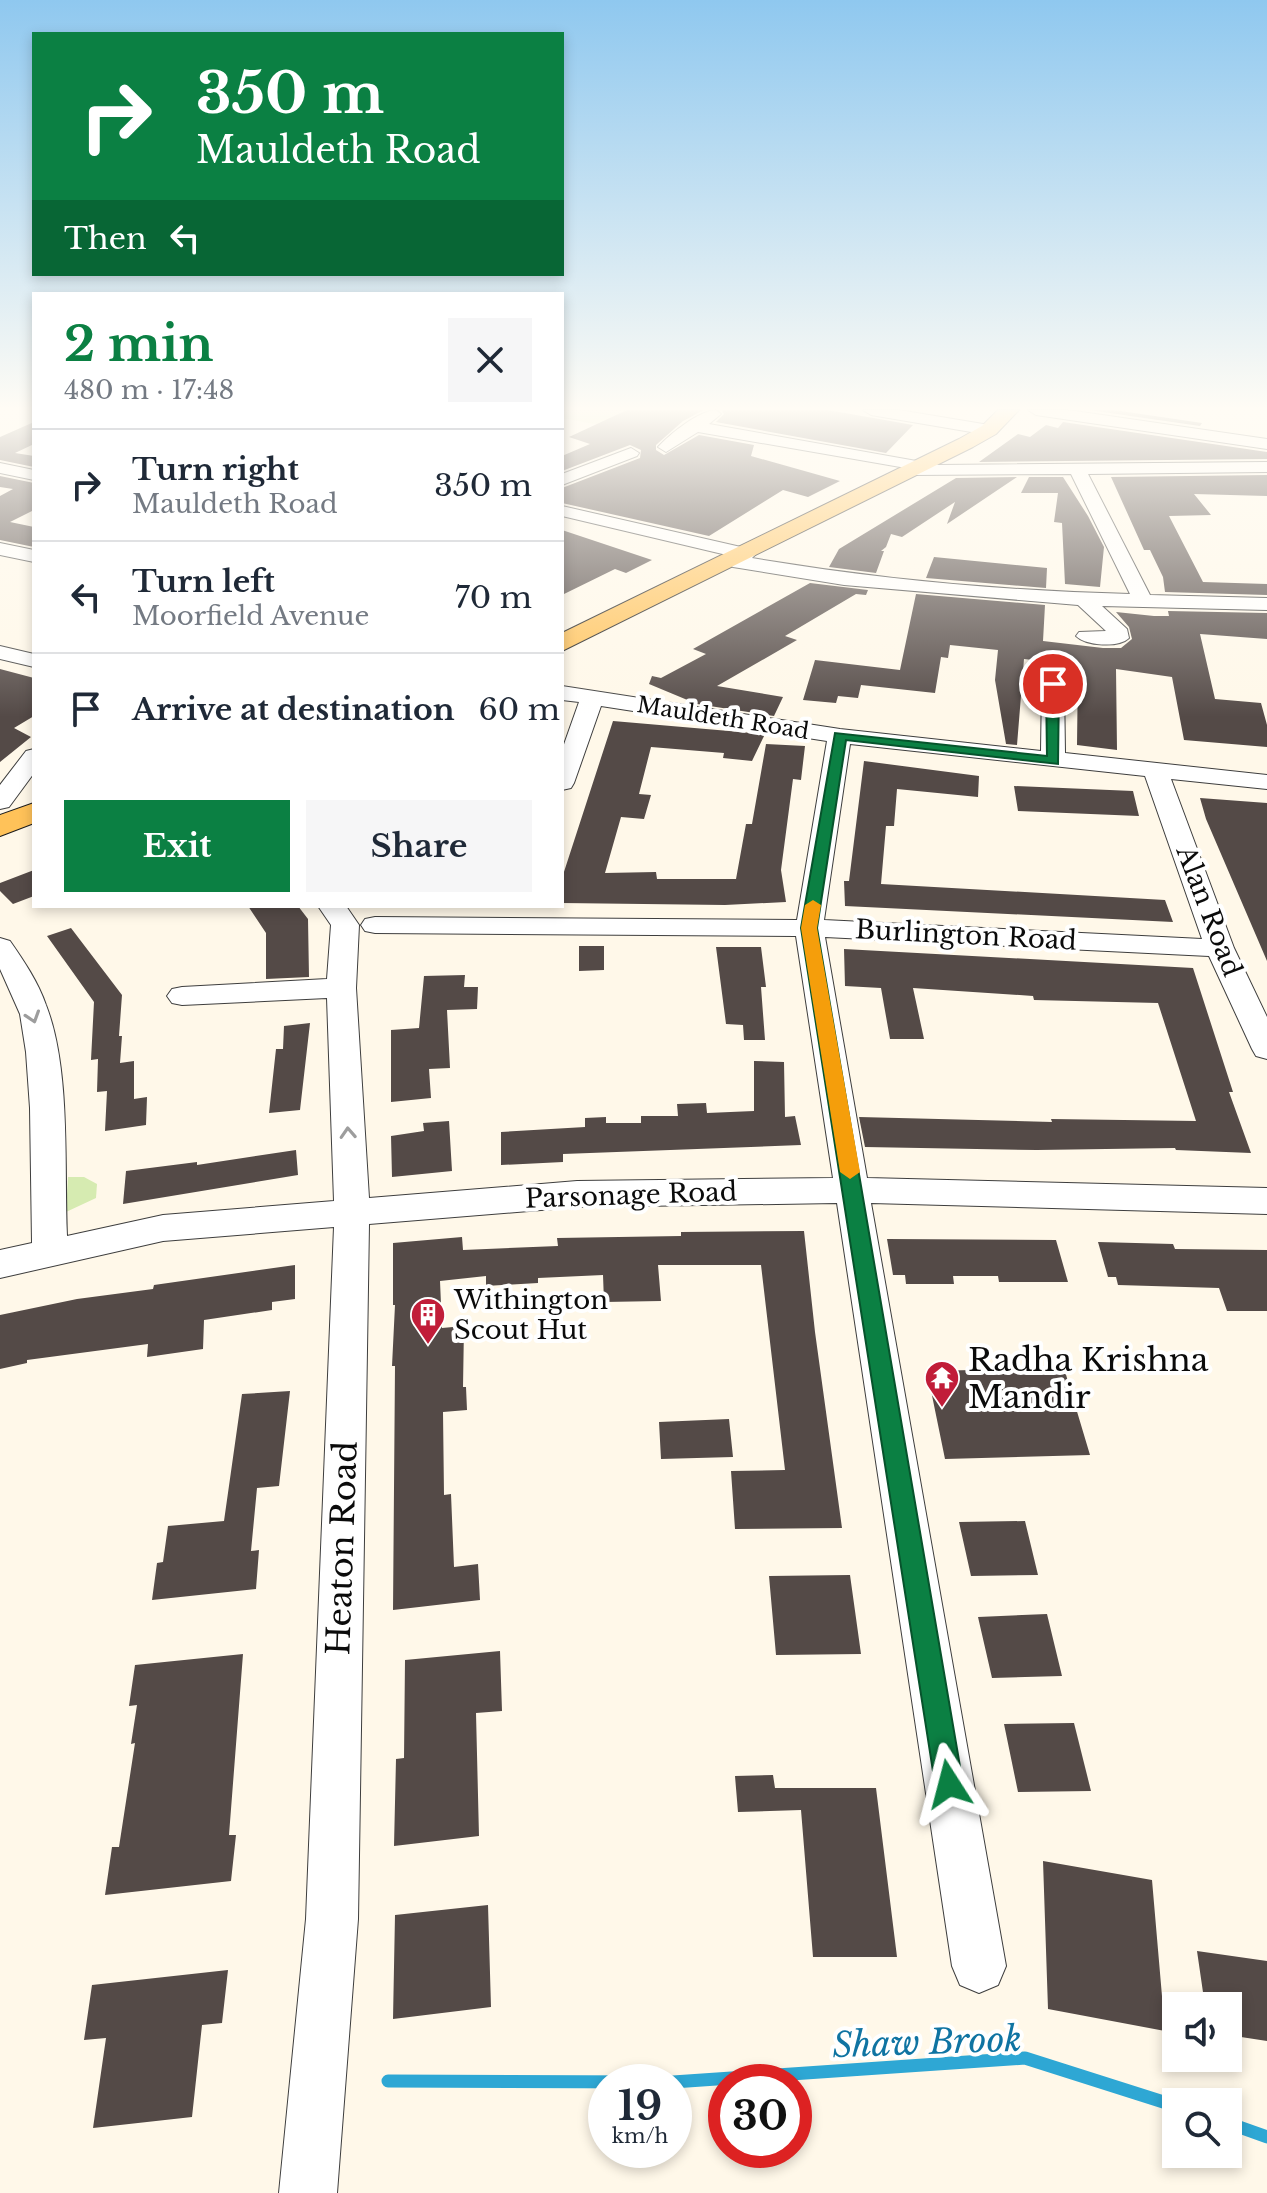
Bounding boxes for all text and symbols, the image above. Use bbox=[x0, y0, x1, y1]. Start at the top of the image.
text: 350 m bbox=[196, 59, 384, 128]
icon: right bbox=[64, 64, 168, 168]
text: Mauldeth Road bbox=[196, 128, 480, 173]
icon: left bbox=[163, 216, 207, 260]
text: Then bbox=[64, 220, 147, 257]
text: 2 min bbox=[64, 314, 213, 374]
button: close bbox=[448, 318, 532, 402]
text: 480 m · 17:48 bbox=[64, 374, 234, 406]
text: Turn right bbox=[132, 451, 299, 488]
icon: right bbox=[64, 463, 108, 507]
text: 350 m bbox=[434, 467, 532, 504]
text: Mauldeth Road bbox=[132, 488, 337, 520]
text: Turn left bbox=[132, 563, 275, 600]
icon: left bbox=[64, 575, 108, 619]
text: 70 m bbox=[455, 579, 532, 616]
text: Moorfield Avenue bbox=[132, 600, 369, 632]
pin bbox=[1019, 650, 1087, 718]
icon: arrive bbox=[1031, 662, 1075, 706]
icon: arrive bbox=[64, 687, 108, 731]
text: Arrive at destination bbox=[132, 691, 455, 728]
text: 60 m bbox=[479, 691, 560, 728]
street label: Mauldeth Road bbox=[635, 691, 811, 745]
button: Exit bbox=[64, 800, 290, 892]
button: Share bbox=[306, 800, 532, 892]
street label: Alan Road bbox=[1169, 840, 1249, 981]
street label: Burlington Road bbox=[854, 913, 1078, 957]
one-way arrow bbox=[24, 1009, 40, 1023]
one-way arrow bbox=[340, 1126, 357, 1139]
street label: Parsonage Road bbox=[524, 1175, 738, 1215]
place label: Withington Scout Hut bbox=[453, 1284, 608, 1346]
building icon: Withington Scout Hut bbox=[409, 1296, 447, 1346]
place label: Radha Krishna Mandir bbox=[968, 1340, 1209, 1417]
temple icon: Radha Krishna Mandir bbox=[923, 1359, 961, 1409]
street label: Heaton Road bbox=[318, 1440, 366, 1656]
position arrow bbox=[907, 1742, 991, 1826]
map controls bbox=[1162, 1992, 1242, 2168]
button: sound bbox=[1162, 1992, 1242, 2072]
water label: Shaw Brook bbox=[832, 2018, 1022, 2066]
speed limit sign: 30 bbox=[708, 2064, 812, 2168]
text: 19 bbox=[618, 2081, 662, 2131]
button: search bbox=[1162, 2088, 1242, 2168]
text: km/h bbox=[612, 2124, 668, 2148]

